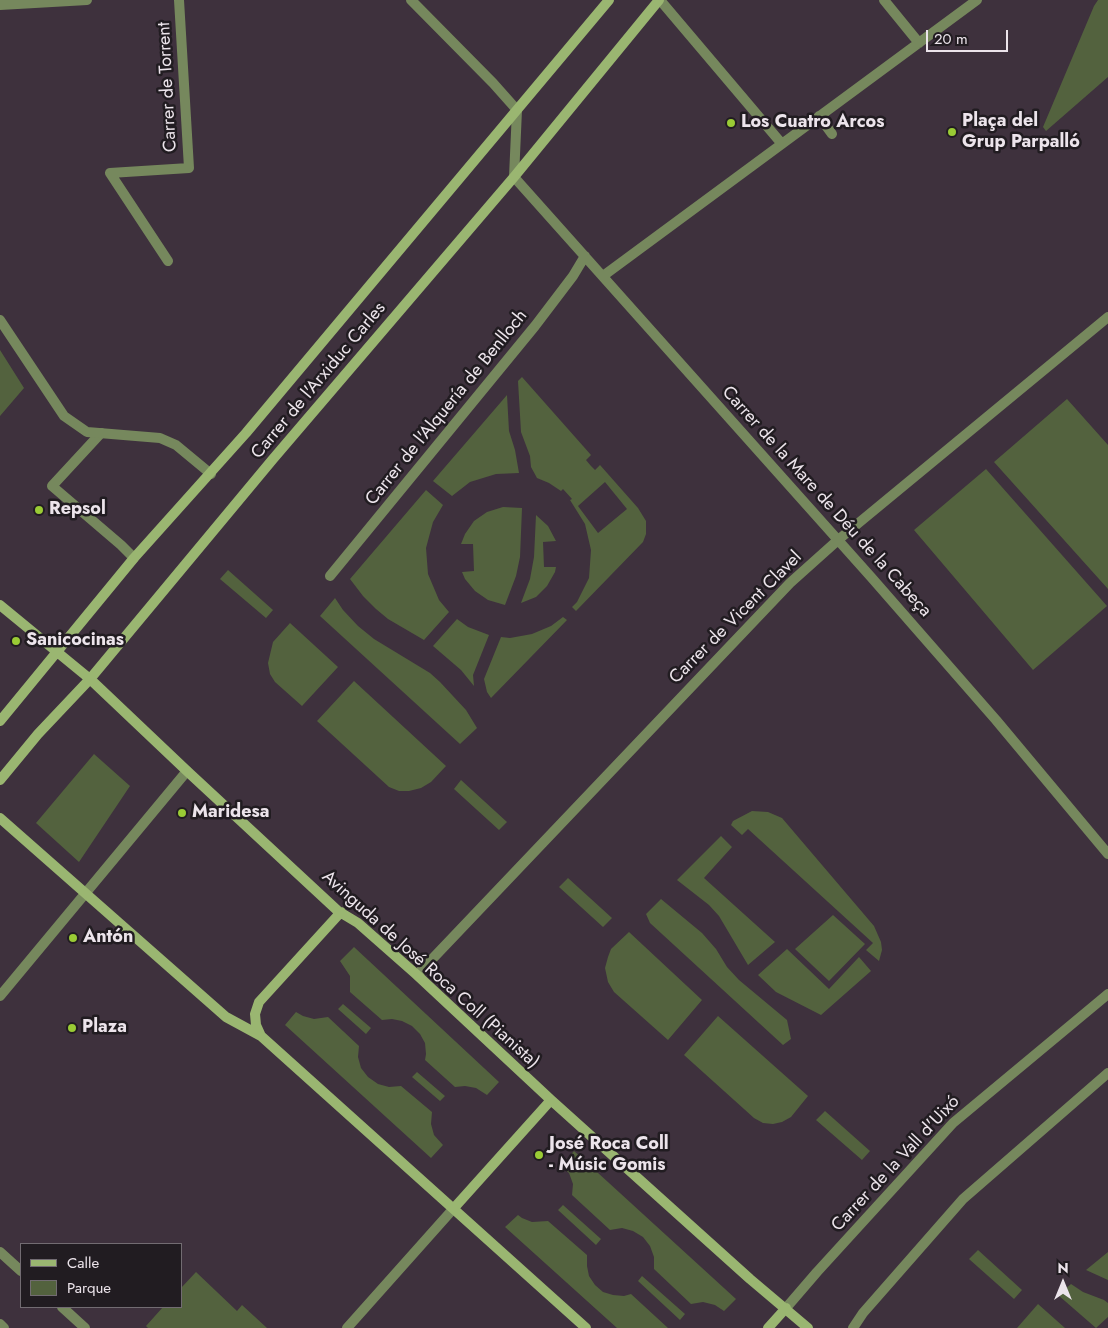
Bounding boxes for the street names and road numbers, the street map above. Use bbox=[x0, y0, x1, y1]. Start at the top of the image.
street label: Carrer de Torrent bbox=[154, 21, 182, 153]
street label: Carrer de l'Arxiduc Carles bbox=[247, 298, 391, 464]
street label: Carrer de l'Alquería de Benlloch bbox=[361, 306, 533, 510]
street label: Carrer de la Mare de Déu de la Cabeça bbox=[717, 382, 935, 622]
street label: Carrer de Vicent Clavel bbox=[665, 547, 807, 689]
street label: Avinguda de José Roca Coll (Pianista) bbox=[317, 867, 543, 1073]
street label: Carrer de la Vall d'Uixó bbox=[827, 1092, 965, 1236]

